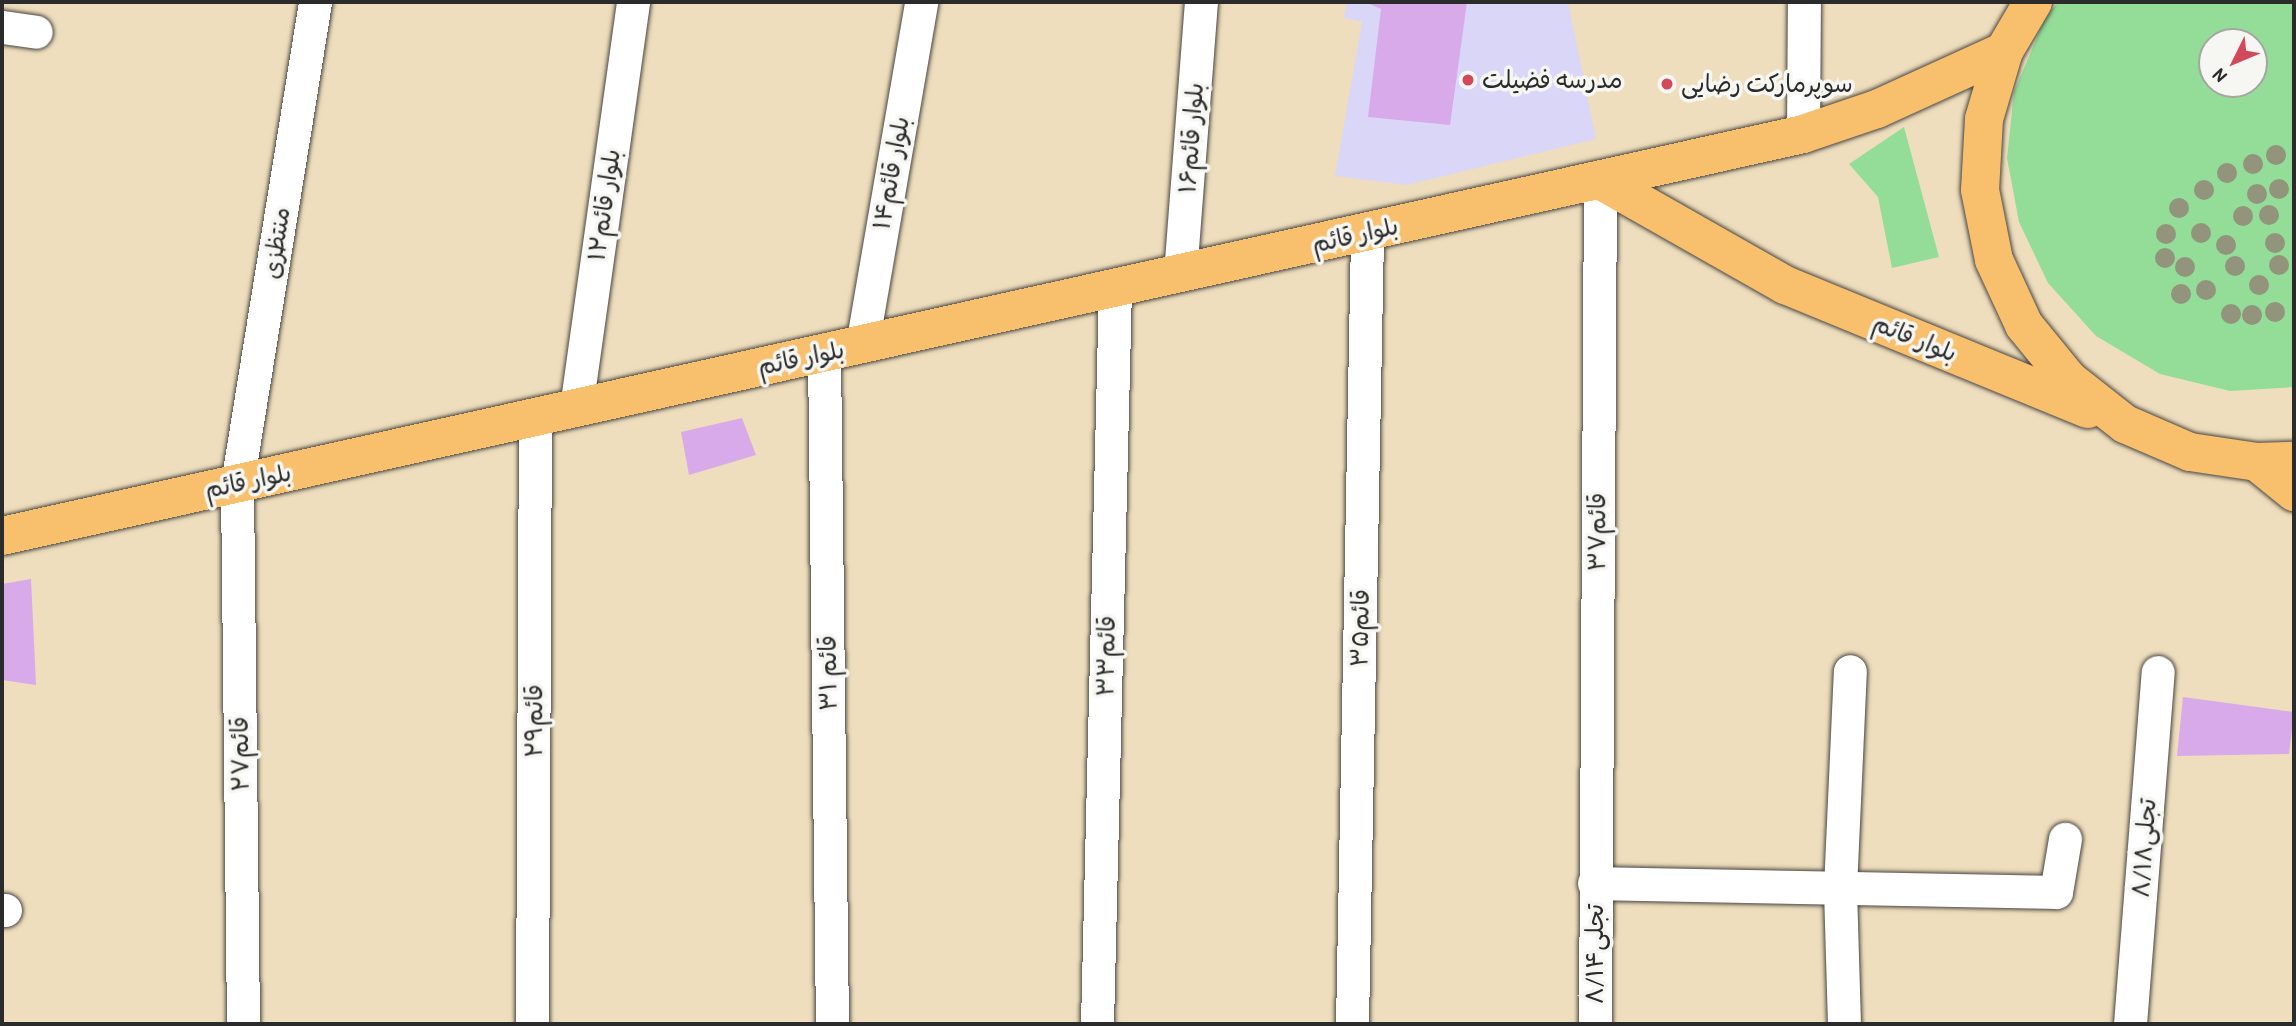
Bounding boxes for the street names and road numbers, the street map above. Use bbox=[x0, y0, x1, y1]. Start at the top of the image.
street label: بلوار قائم۱۶ bbox=[1173, 82, 1209, 194]
street label: بلوار قائم۱۴ bbox=[867, 114, 915, 232]
street label: بلوار قائم۱۲ bbox=[582, 147, 626, 263]
street label: منتظزی bbox=[256, 205, 296, 281]
street label: بلوار قائم bbox=[1309, 211, 1401, 259]
street label: بلوار قائم bbox=[1869, 308, 1961, 368]
street label: بلوار قائم bbox=[755, 335, 847, 381]
street label: بلوار قائم bbox=[202, 458, 294, 504]
street label: قائم۳۷ bbox=[1583, 493, 1611, 571]
street label: قائم۳۵ bbox=[1345, 589, 1375, 667]
street label: قائم۳۳ bbox=[1091, 615, 1121, 697]
street label: قائم ۳۱ bbox=[813, 635, 843, 711]
street label: قائم۲۹ bbox=[520, 684, 548, 758]
street label: قائم۲۷ bbox=[225, 716, 255, 792]
street label: تجلی۸/۱۸ bbox=[2126, 797, 2162, 899]
street label: تجلی۸‌/۱۴ bbox=[1581, 904, 1609, 1004]

